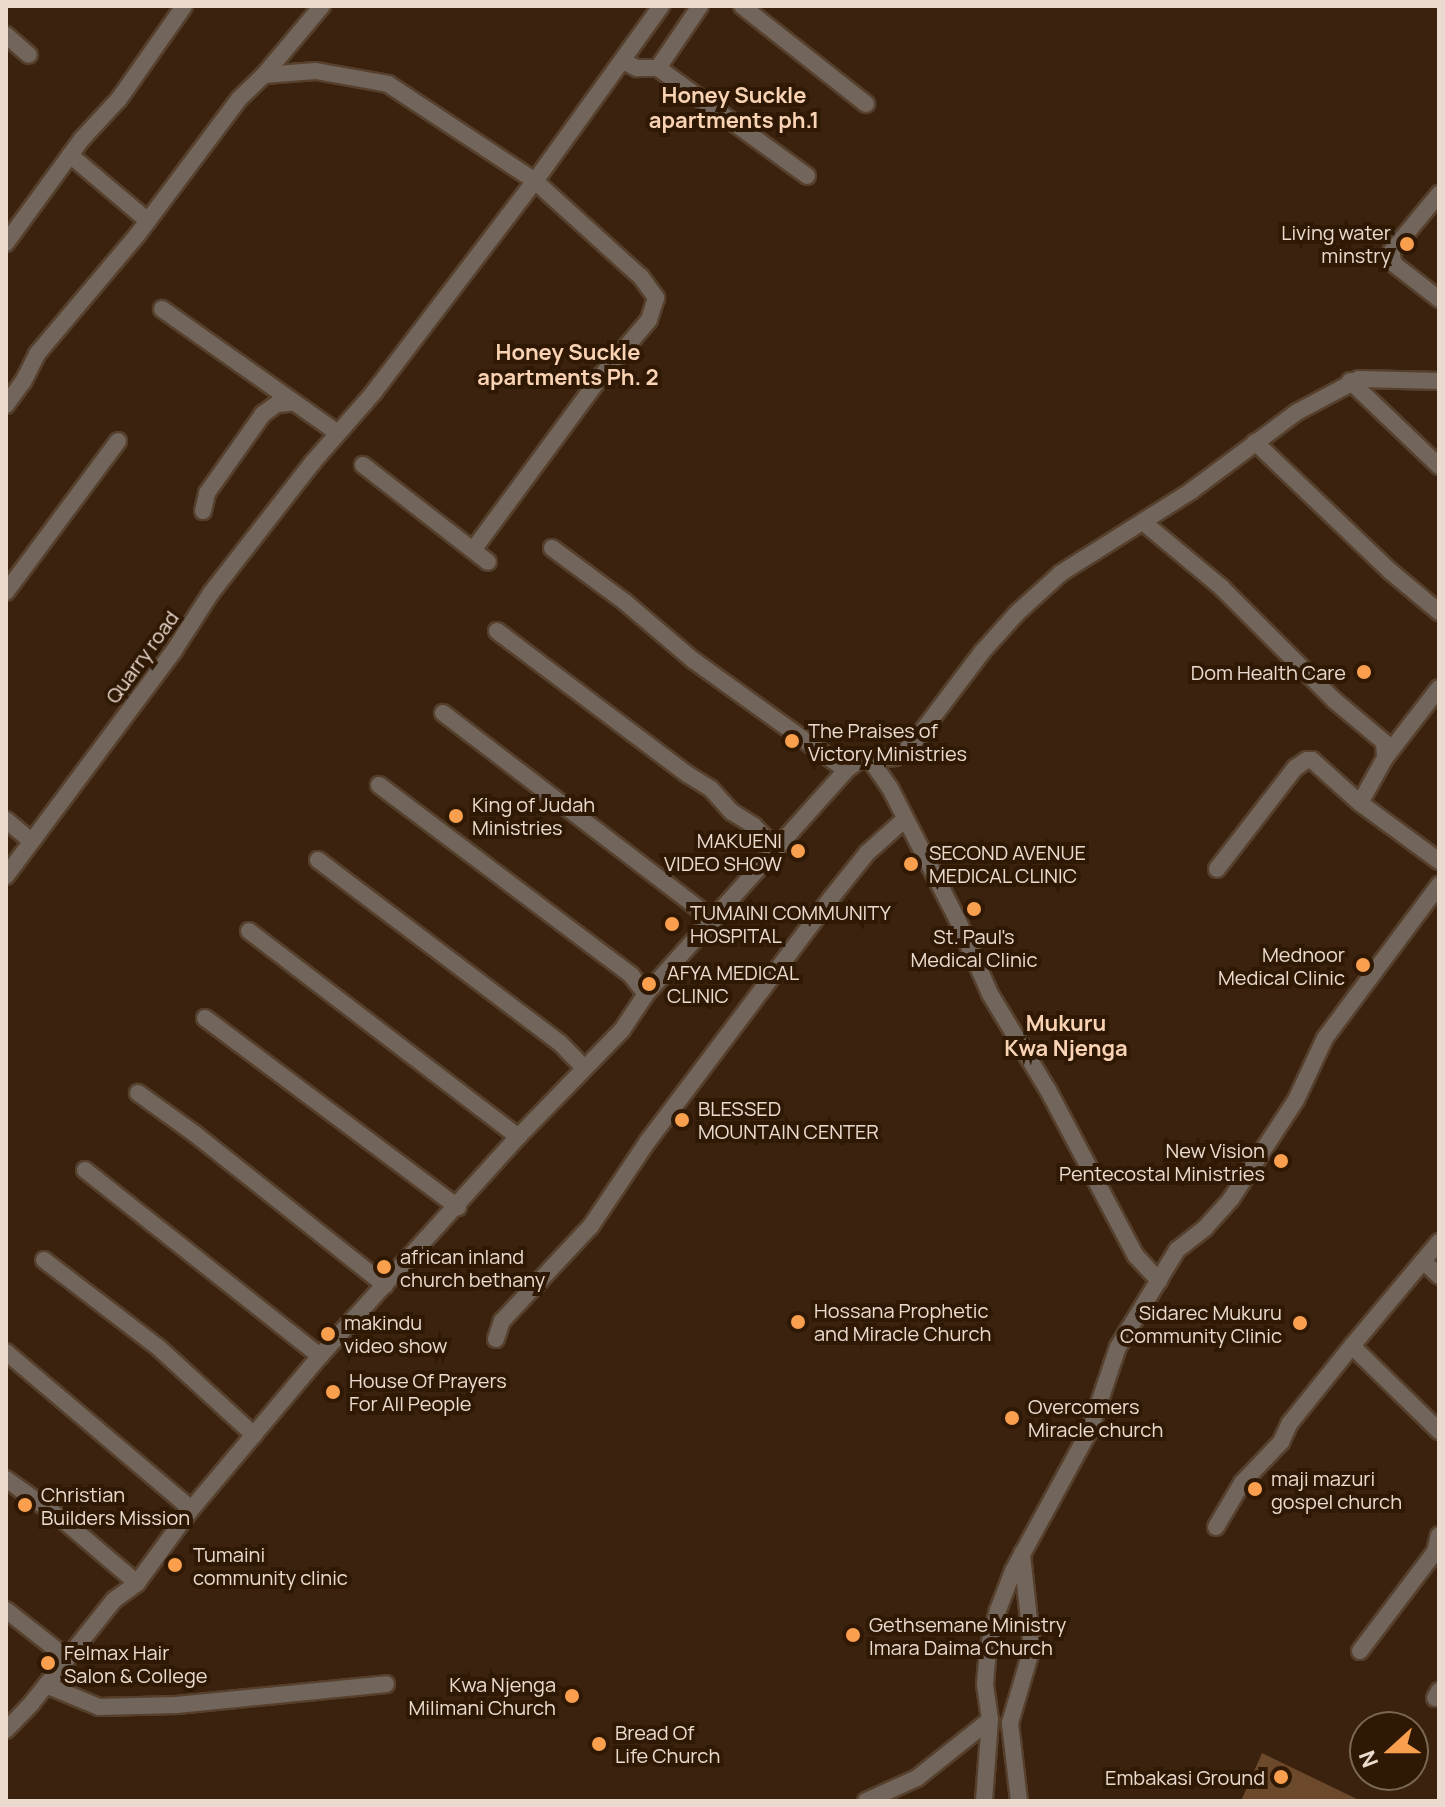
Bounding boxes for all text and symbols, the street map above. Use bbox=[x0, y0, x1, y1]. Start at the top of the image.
district label: Honey Suckle apartments ph.1 bbox=[649, 82, 819, 134]
place label: Living water minstry bbox=[1281, 220, 1391, 267]
marker: Living water minstry bbox=[1398, 235, 1416, 253]
district label: Honey Suckle apartments Ph. 2 bbox=[477, 339, 659, 390]
street label: Quarry road bbox=[101, 606, 183, 708]
place label: Dom Health Care bbox=[1191, 660, 1346, 684]
marker: Dom Health Care bbox=[1353, 661, 1375, 683]
place label: The Praises of Victory Ministries bbox=[808, 718, 967, 765]
marker: The Praises of Victory Ministries bbox=[783, 732, 801, 750]
place label: King of Judah Ministries bbox=[472, 792, 595, 839]
marker: King of Judah Ministries bbox=[447, 807, 465, 825]
place label: MAKUENI VIDEO SHOW bbox=[664, 828, 782, 875]
place label: SECOND AVENUE MEDICAL CLINIC bbox=[929, 840, 1086, 887]
marker: MAKUENI VIDEO SHOW bbox=[789, 842, 807, 860]
marker: SECOND AVENUE MEDICAL CLINIC bbox=[900, 853, 922, 875]
marker: St. Paul's Medical Clinic bbox=[963, 898, 985, 920]
place label: TUMAINI COMMUNITY HOSPITAL bbox=[690, 900, 891, 947]
marker: TUMAINI COMMUNITY HOSPITAL bbox=[661, 913, 683, 935]
place label: St. Paul's Medical Clinic bbox=[910, 924, 1038, 971]
place label: Mednoor Medical Clinic bbox=[1218, 942, 1345, 989]
marker: Mednoor Medical Clinic bbox=[1352, 954, 1374, 976]
place label: AFYA MEDICAL CLINIC bbox=[667, 960, 799, 1007]
marker: AFYA MEDICAL CLINIC bbox=[638, 973, 660, 995]
district label: Mukuru Kwa Njenga bbox=[1004, 1010, 1128, 1062]
place label: BLESSED MOUNTAIN CENTER bbox=[698, 1096, 879, 1143]
marker: BLESSED MOUNTAIN CENTER bbox=[673, 1111, 691, 1129]
place label: New Vision Pentecostal Ministries bbox=[1059, 1138, 1265, 1185]
marker: New Vision Pentecostal Ministries bbox=[1272, 1152, 1290, 1170]
place label: african inland church bethany bbox=[400, 1244, 545, 1291]
marker: african inland church bethany bbox=[375, 1258, 393, 1276]
place label: Hossana Prophetic and Miracle Church bbox=[814, 1298, 991, 1345]
place label: Sidarec Mukuru Community Clinic bbox=[1120, 1300, 1282, 1347]
place label: makindu video show bbox=[344, 1310, 447, 1357]
marker: Sidarec Mukuru Community Clinic bbox=[1289, 1312, 1311, 1334]
marker: Hossana Prophetic and Miracle Church bbox=[789, 1313, 807, 1331]
marker: makindu video show bbox=[319, 1325, 337, 1343]
place label: House Of Prayers For All People bbox=[349, 1368, 507, 1415]
marker: House Of Prayers For All People bbox=[324, 1383, 342, 1401]
place label: Overcomers Miracle church bbox=[1028, 1394, 1163, 1441]
marker: Overcomers Miracle church bbox=[1003, 1409, 1021, 1427]
place label: maji mazuri gospel church bbox=[1271, 1466, 1402, 1513]
marker: maji mazuri gospel church bbox=[1246, 1480, 1264, 1498]
place label: Christian Builders Mission bbox=[41, 1482, 190, 1529]
marker: Christian Builders Mission bbox=[16, 1496, 34, 1514]
place label: Tumaini community clinic bbox=[193, 1542, 348, 1589]
marker: Tumaini community clinic bbox=[164, 1554, 186, 1576]
place label: Gethsemane Ministry Imara Daima Church bbox=[869, 1612, 1066, 1659]
marker: Gethsemane Ministry Imara Daima Church bbox=[844, 1626, 862, 1644]
place label: Felmax Hair Salon & College bbox=[64, 1640, 208, 1687]
marker: Felmax Hair Salon & College bbox=[39, 1654, 57, 1672]
place label: Kwa Njenga Milimani Church bbox=[409, 1672, 556, 1719]
marker: Kwa Njenga Milimani Church bbox=[563, 1687, 581, 1705]
north arrow bbox=[1349, 1711, 1429, 1791]
place label: Bread Of Life Church bbox=[615, 1720, 720, 1767]
marker: Bread Of Life Church bbox=[590, 1735, 608, 1753]
text: N bbox=[1352, 1746, 1385, 1772]
place label: Embakasi Ground bbox=[1105, 1765, 1265, 1789]
marker: Embakasi Ground bbox=[1272, 1768, 1290, 1786]

